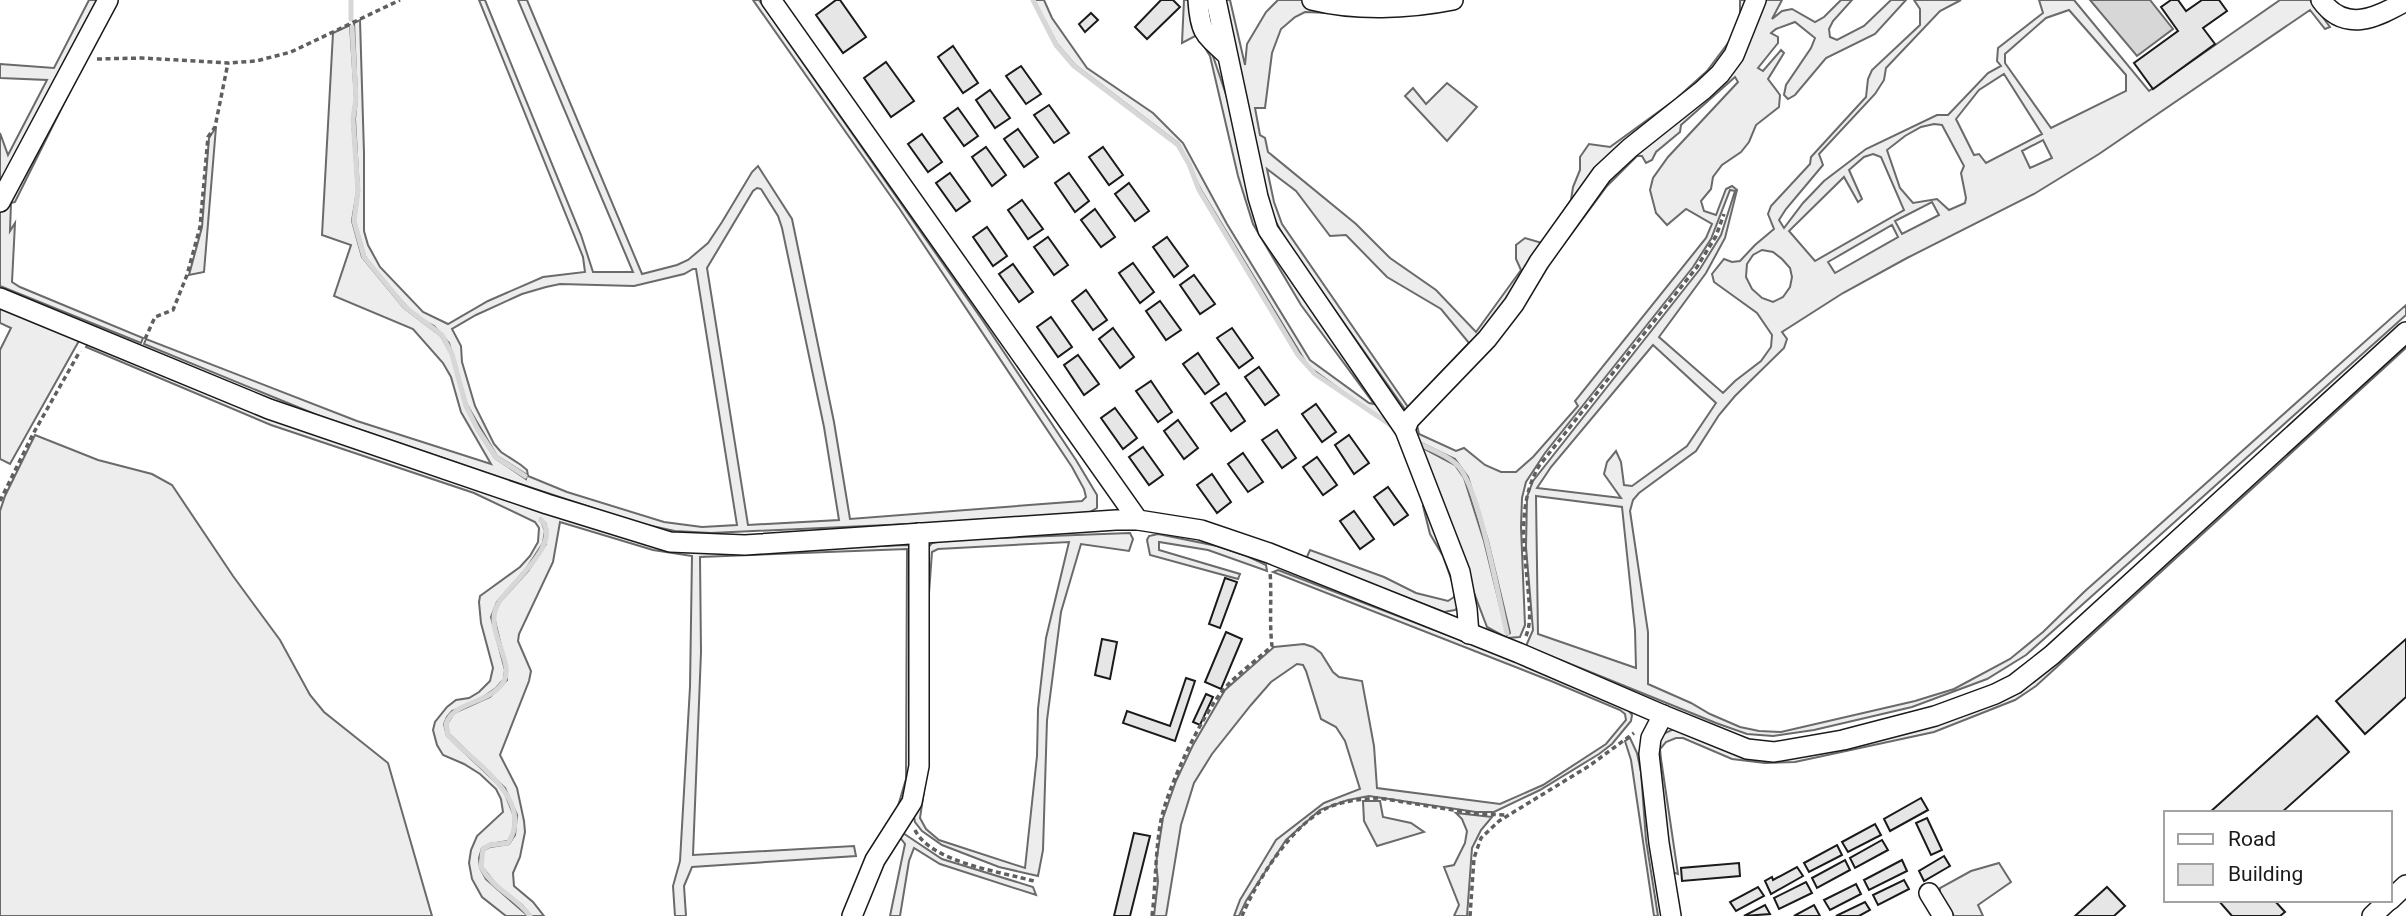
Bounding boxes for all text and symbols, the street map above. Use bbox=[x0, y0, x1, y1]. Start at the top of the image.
legend bbox=[2164, 811, 2392, 902]
text: Road bbox=[2228, 827, 2276, 851]
text: Building bbox=[2228, 862, 2303, 886]

